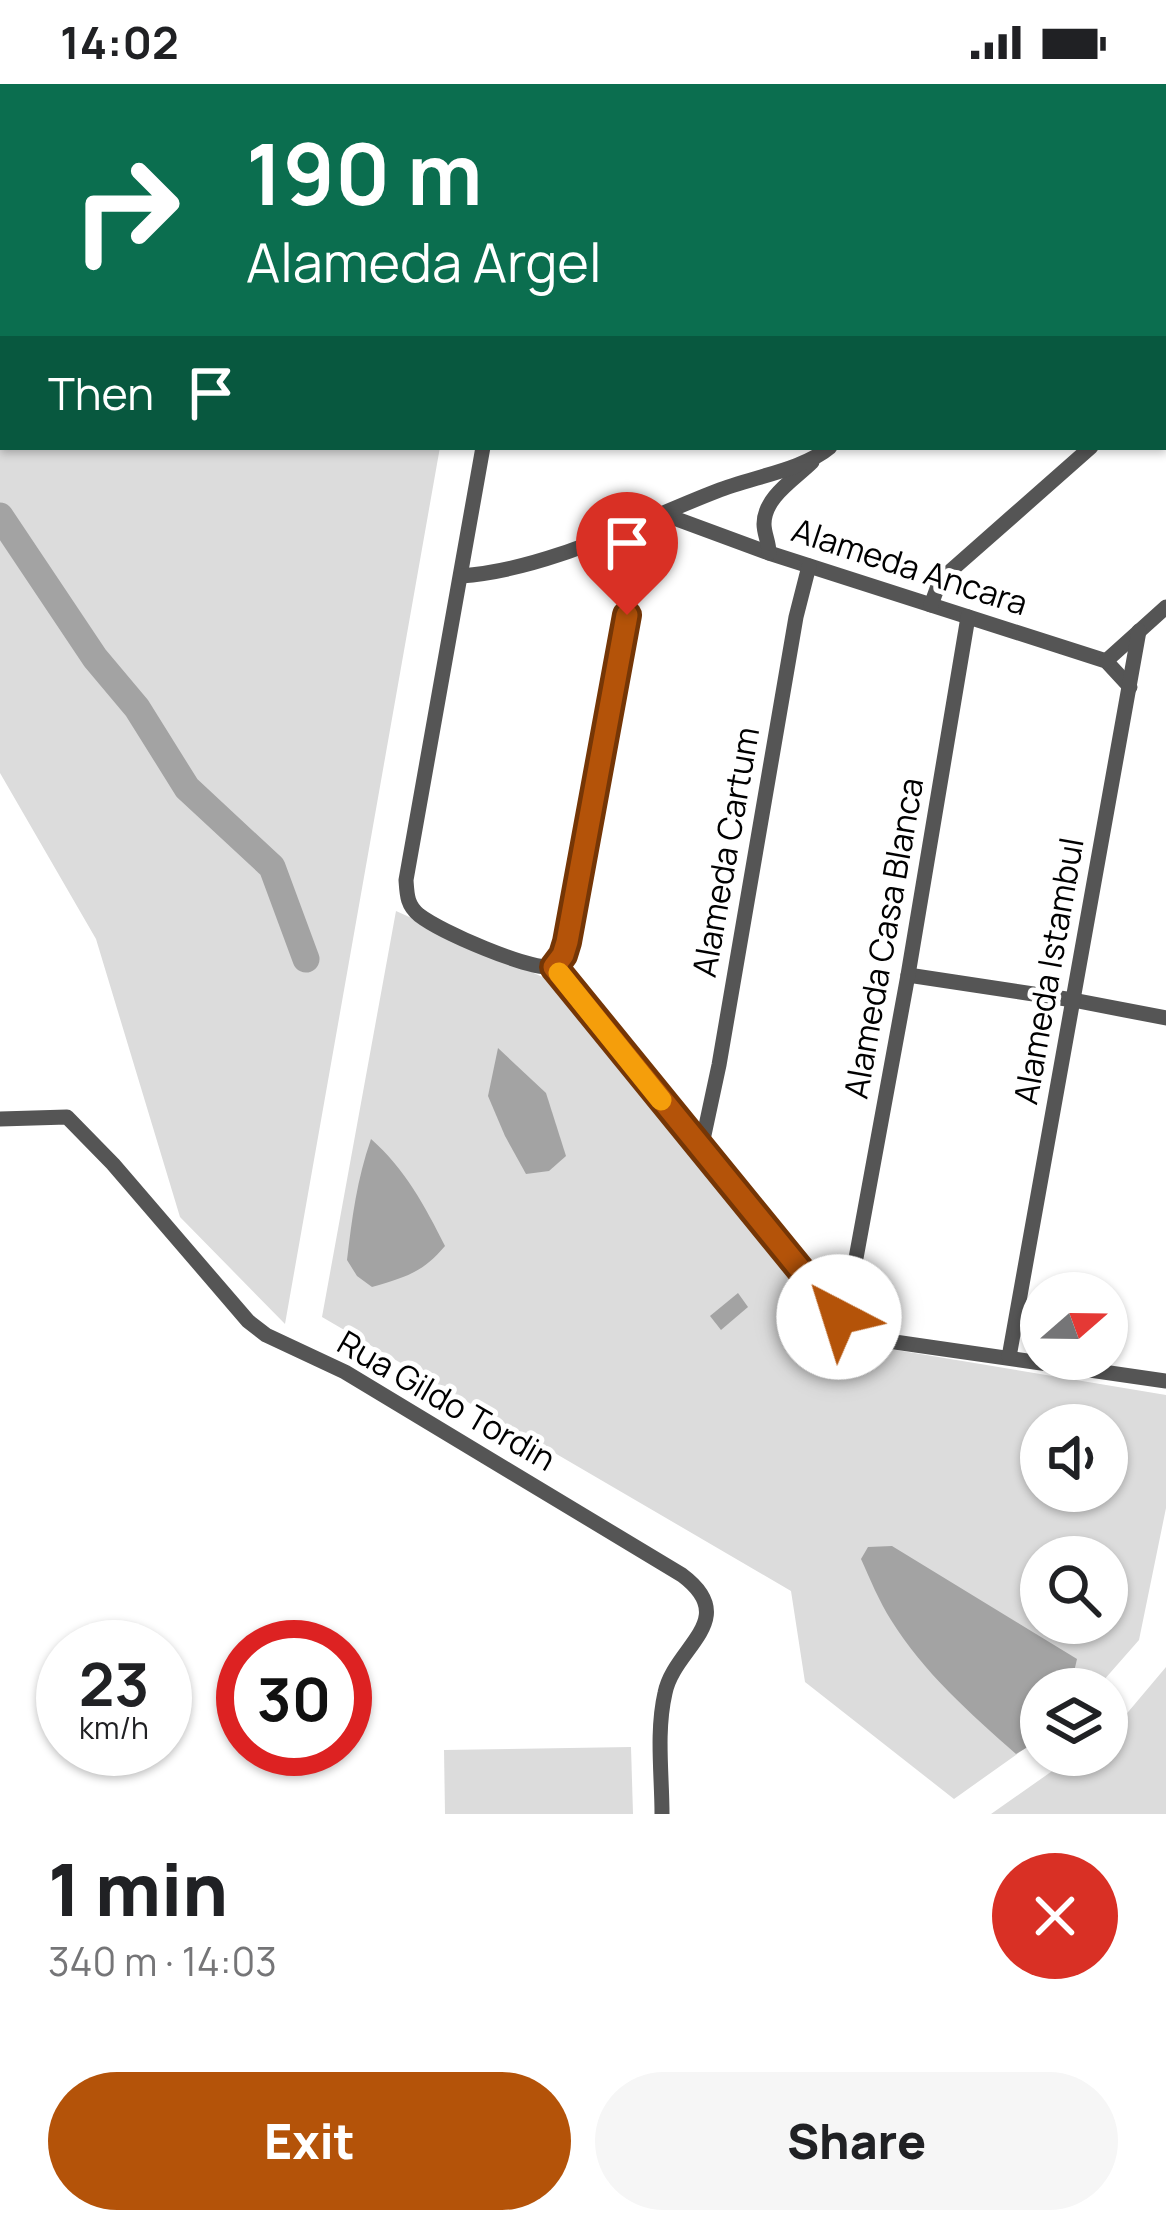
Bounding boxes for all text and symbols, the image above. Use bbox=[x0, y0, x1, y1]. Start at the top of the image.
text: 14:02 bbox=[60, 11, 179, 73]
text: 190 m bbox=[246, 115, 483, 230]
icon: right bbox=[48, 132, 204, 288]
text: Alameda Argel bbox=[246, 224, 602, 298]
icon: arrive bbox=[178, 360, 244, 426]
text: Then bbox=[48, 362, 154, 424]
pin bbox=[576, 492, 678, 615]
street label: Alameda Ancara bbox=[787, 507, 1033, 625]
icon: arrive bbox=[594, 510, 660, 576]
street label: Alameda Cartum bbox=[681, 723, 769, 981]
street label: Alameda Casa Blanca bbox=[833, 774, 933, 1102]
street label: Alameda Istambul bbox=[1002, 834, 1094, 1108]
position arrow bbox=[776, 1254, 902, 1380]
north arrow bbox=[1020, 1272, 1128, 1380]
map controls bbox=[1020, 1272, 1128, 1776]
street label: Rua Gildo Tordin bbox=[330, 1319, 564, 1481]
button: sound bbox=[1020, 1404, 1128, 1512]
button: search bbox=[1020, 1536, 1128, 1644]
speed limit sign: 30 bbox=[216, 1620, 372, 1776]
text: 23 bbox=[79, 1642, 149, 1724]
button: layers bbox=[1020, 1668, 1128, 1776]
text: km/h bbox=[79, 1707, 149, 1748]
text: 1 min bbox=[48, 1839, 228, 1938]
button: close bbox=[992, 1853, 1118, 1979]
text: 340 m · 14:03 bbox=[48, 1934, 277, 1988]
button: Exit bbox=[48, 2072, 571, 2210]
button: Share bbox=[595, 2072, 1118, 2210]

